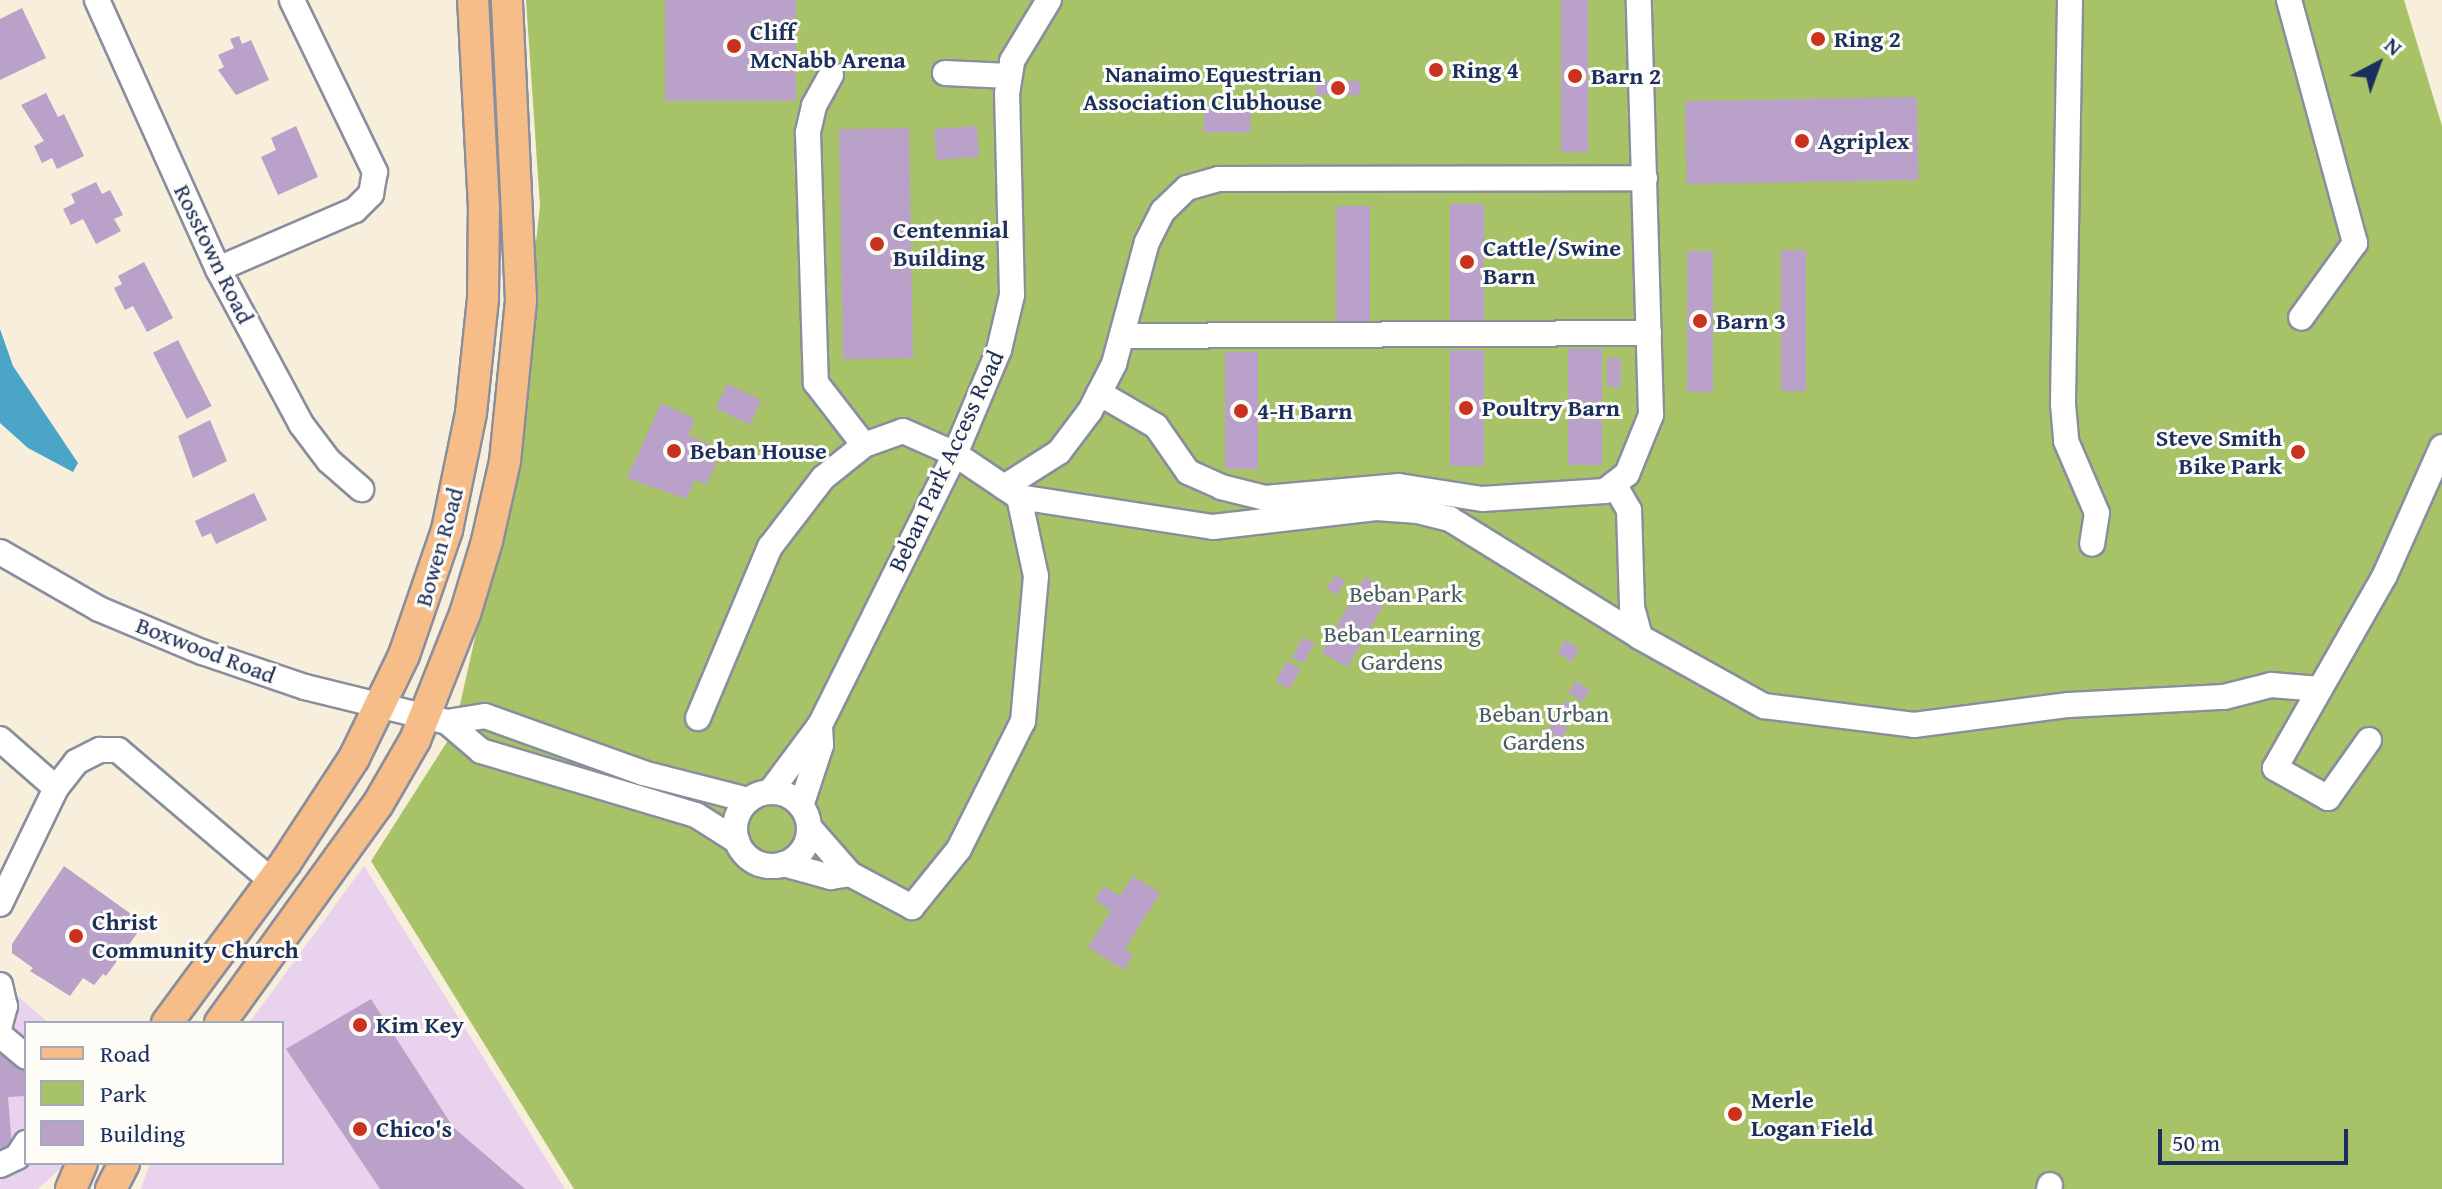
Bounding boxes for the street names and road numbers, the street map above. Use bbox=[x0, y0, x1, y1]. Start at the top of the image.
street label: Rosstown Road bbox=[168, 180, 260, 328]
street label: Beban Park Access Road bbox=[882, 346, 1010, 576]
street label: Bowen Road bbox=[408, 484, 470, 610]
street label: Boxwood Road bbox=[132, 610, 280, 690]

